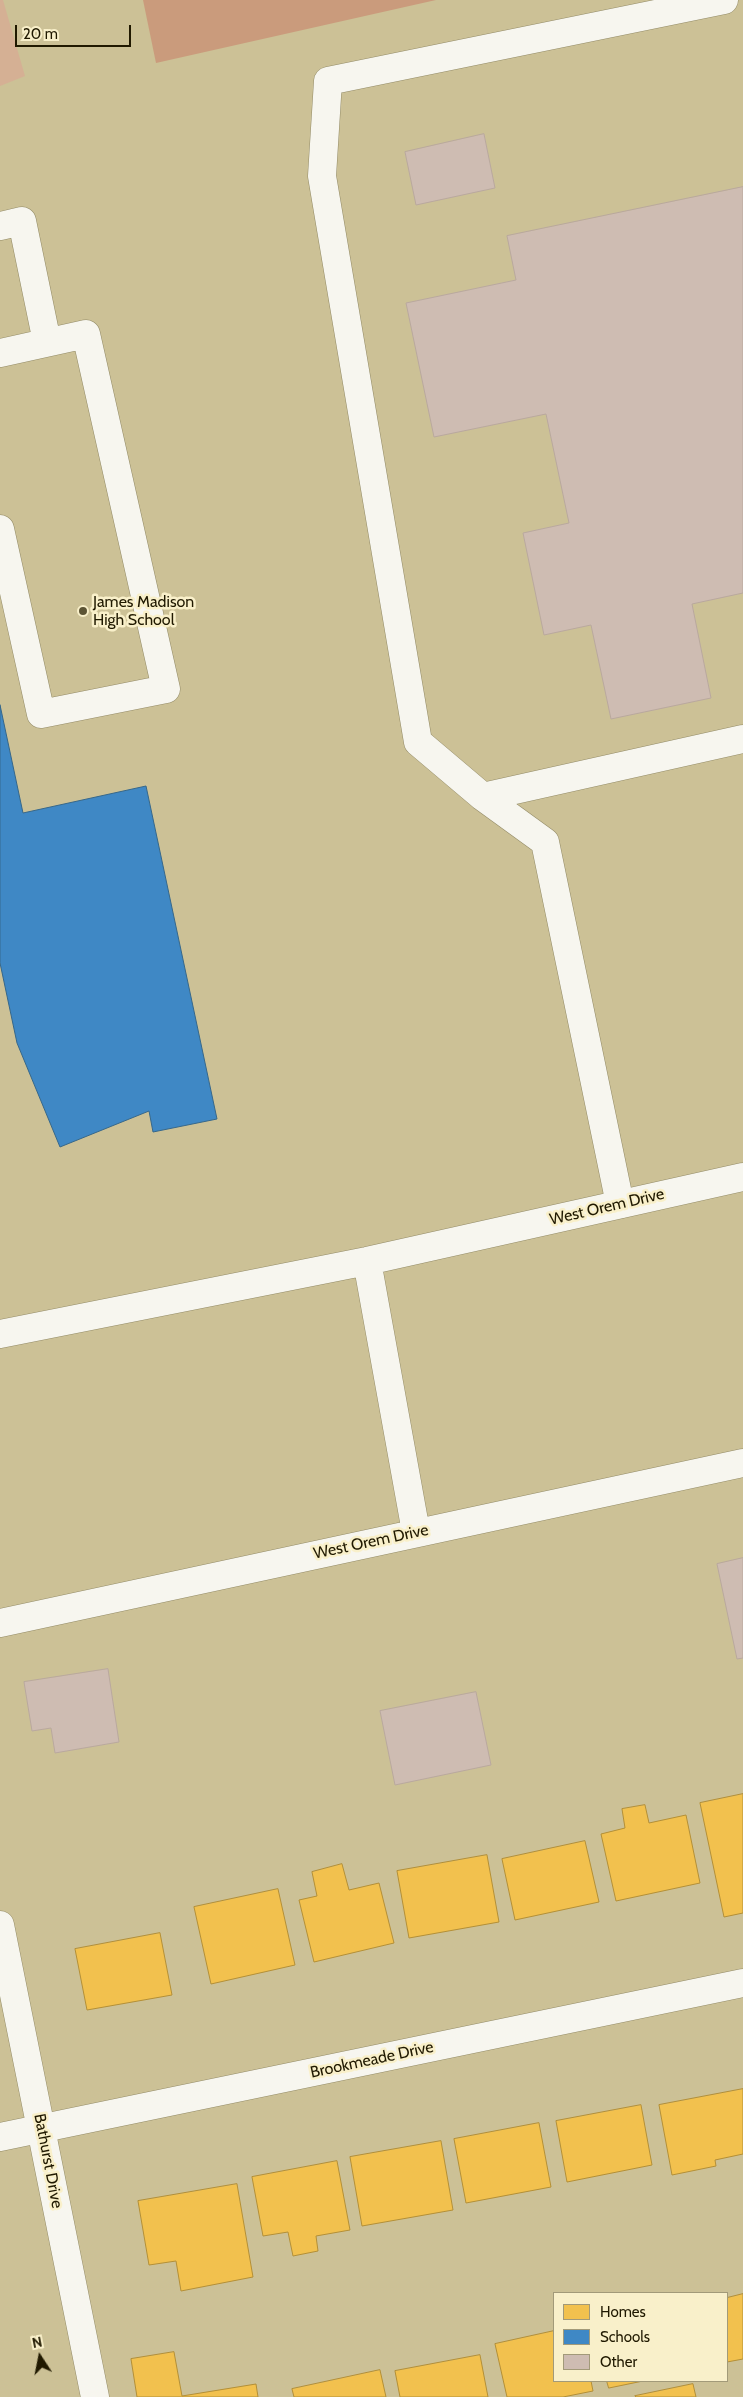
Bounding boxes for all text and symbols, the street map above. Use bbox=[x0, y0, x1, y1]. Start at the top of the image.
scale bar bbox=[18, 15, 134, 47]
text: 20 m bbox=[23, 25, 58, 43]
place label: James Madison High School bbox=[93, 592, 194, 630]
marker: James Madison High School bbox=[77, 605, 89, 617]
street label: West Orem Drive bbox=[548, 1184, 666, 1230]
street label: West Orem Drive bbox=[312, 1520, 430, 1564]
street label: Brookmeade Drive bbox=[309, 2038, 435, 2082]
street label: Bathurst Drive bbox=[29, 2112, 67, 2210]
legend bbox=[553, 2292, 728, 2382]
text: Homes bbox=[600, 2303, 646, 2321]
text: Schools bbox=[600, 2328, 650, 2346]
north arrow bbox=[15, 2332, 65, 2382]
text: N bbox=[31, 2332, 44, 2352]
text: Other bbox=[600, 2353, 637, 2371]

